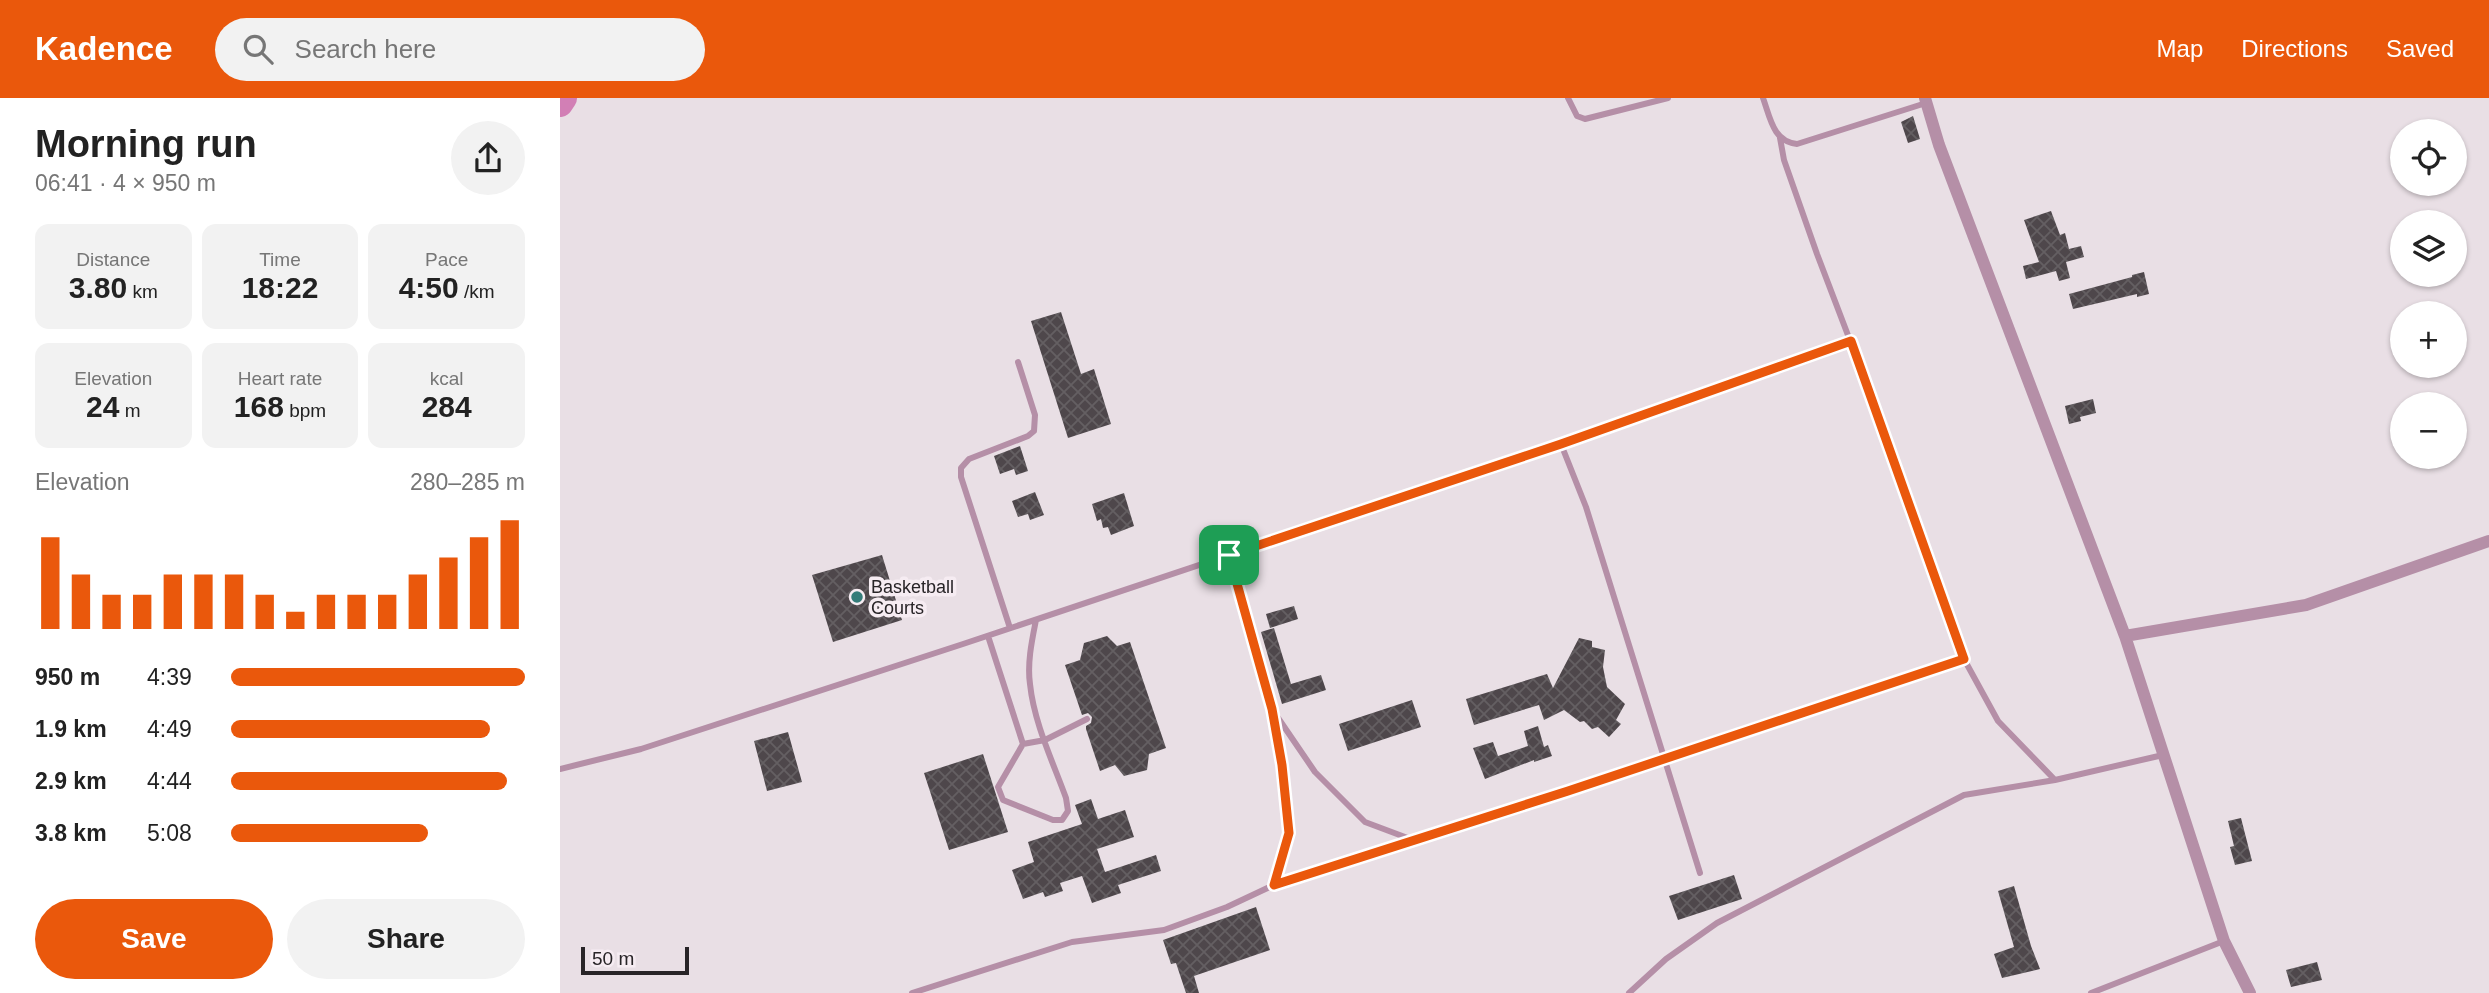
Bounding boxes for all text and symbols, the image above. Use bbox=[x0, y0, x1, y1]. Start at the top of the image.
search box bbox=[215, 18, 705, 81]
text: Kadence bbox=[35, 30, 173, 67]
icon: search bbox=[239, 30, 277, 68]
text: Search here bbox=[295, 34, 436, 64]
text: Map bbox=[2157, 35, 2203, 62]
text: Directions bbox=[2241, 35, 2348, 62]
text: Saved bbox=[2386, 35, 2454, 62]
map controls bbox=[2390, 119, 2467, 469]
button: locate bbox=[2390, 119, 2467, 196]
button: share bbox=[451, 121, 525, 195]
text: Morning run bbox=[35, 123, 257, 165]
text: 06:41 · 4 × 950 m bbox=[35, 170, 216, 196]
button: layers bbox=[2390, 210, 2467, 287]
text: Distance bbox=[76, 249, 150, 270]
text: Time bbox=[259, 249, 301, 270]
text: Pace bbox=[425, 249, 468, 270]
text: 3.80 bbox=[69, 271, 127, 304]
text: 18:22 bbox=[242, 271, 318, 304]
text: 4:50 bbox=[399, 271, 459, 304]
text: km bbox=[127, 281, 158, 302]
text: /km bbox=[459, 281, 495, 302]
button: + bbox=[2390, 301, 2467, 378]
text: Elevation bbox=[74, 368, 152, 389]
text: Heart rate bbox=[238, 368, 322, 389]
text: kcal bbox=[430, 368, 464, 389]
text: 24 bbox=[86, 390, 119, 423]
text: 168 bbox=[234, 390, 284, 423]
text: 284 bbox=[422, 390, 472, 423]
button: − bbox=[2390, 392, 2467, 469]
text: m bbox=[119, 400, 141, 421]
text: bpm bbox=[284, 400, 326, 421]
text: Elevation bbox=[35, 469, 130, 495]
text: 280–285 m bbox=[410, 469, 525, 495]
pin bbox=[1199, 525, 1259, 585]
icon: arrive bbox=[1210, 536, 1248, 574]
place label: Basketball Courts bbox=[871, 577, 954, 618]
marker: Basketball Courts bbox=[849, 589, 865, 605]
text: 950 m bbox=[35, 664, 100, 690]
text: 4:39 bbox=[147, 664, 192, 690]
text: 1.9 km bbox=[35, 716, 107, 742]
text: 4:49 bbox=[147, 716, 192, 742]
text: 2.9 km bbox=[35, 768, 107, 794]
text: 4:44 bbox=[147, 768, 192, 794]
text: 3.8 km bbox=[35, 820, 107, 846]
text: 5:08 bbox=[147, 820, 192, 846]
button: Save bbox=[35, 899, 273, 979]
button: Share bbox=[287, 899, 525, 979]
scale bar bbox=[581, 944, 690, 976]
text: 50 m bbox=[592, 948, 634, 969]

